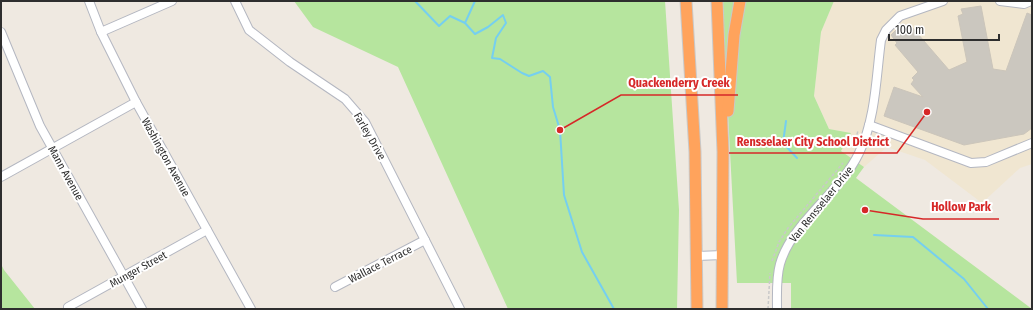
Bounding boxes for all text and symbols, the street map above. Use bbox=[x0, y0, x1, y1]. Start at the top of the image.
scale bar bbox=[889, 16, 999, 42]
text: 100 m bbox=[895, 23, 924, 37]
callout: Quackenderry Creek bbox=[621, 71, 738, 95]
text: Quackenderry Creek bbox=[628, 76, 731, 90]
street label: Farley Drive bbox=[351, 110, 388, 162]
street label: Washington Avenue bbox=[139, 116, 193, 199]
callout: Rensselaer City School District bbox=[729, 129, 897, 153]
text: Rensselaer City School District bbox=[737, 135, 890, 149]
street label: Mann Avenue bbox=[45, 144, 86, 203]
street label: Van Rensselaer Drive bbox=[787, 164, 856, 245]
callout: Hollow Park bbox=[923, 195, 999, 219]
text: Hollow Park bbox=[931, 200, 992, 214]
street label: Wallace Terrace bbox=[346, 243, 414, 286]
street label: Munger Street bbox=[107, 248, 169, 290]

